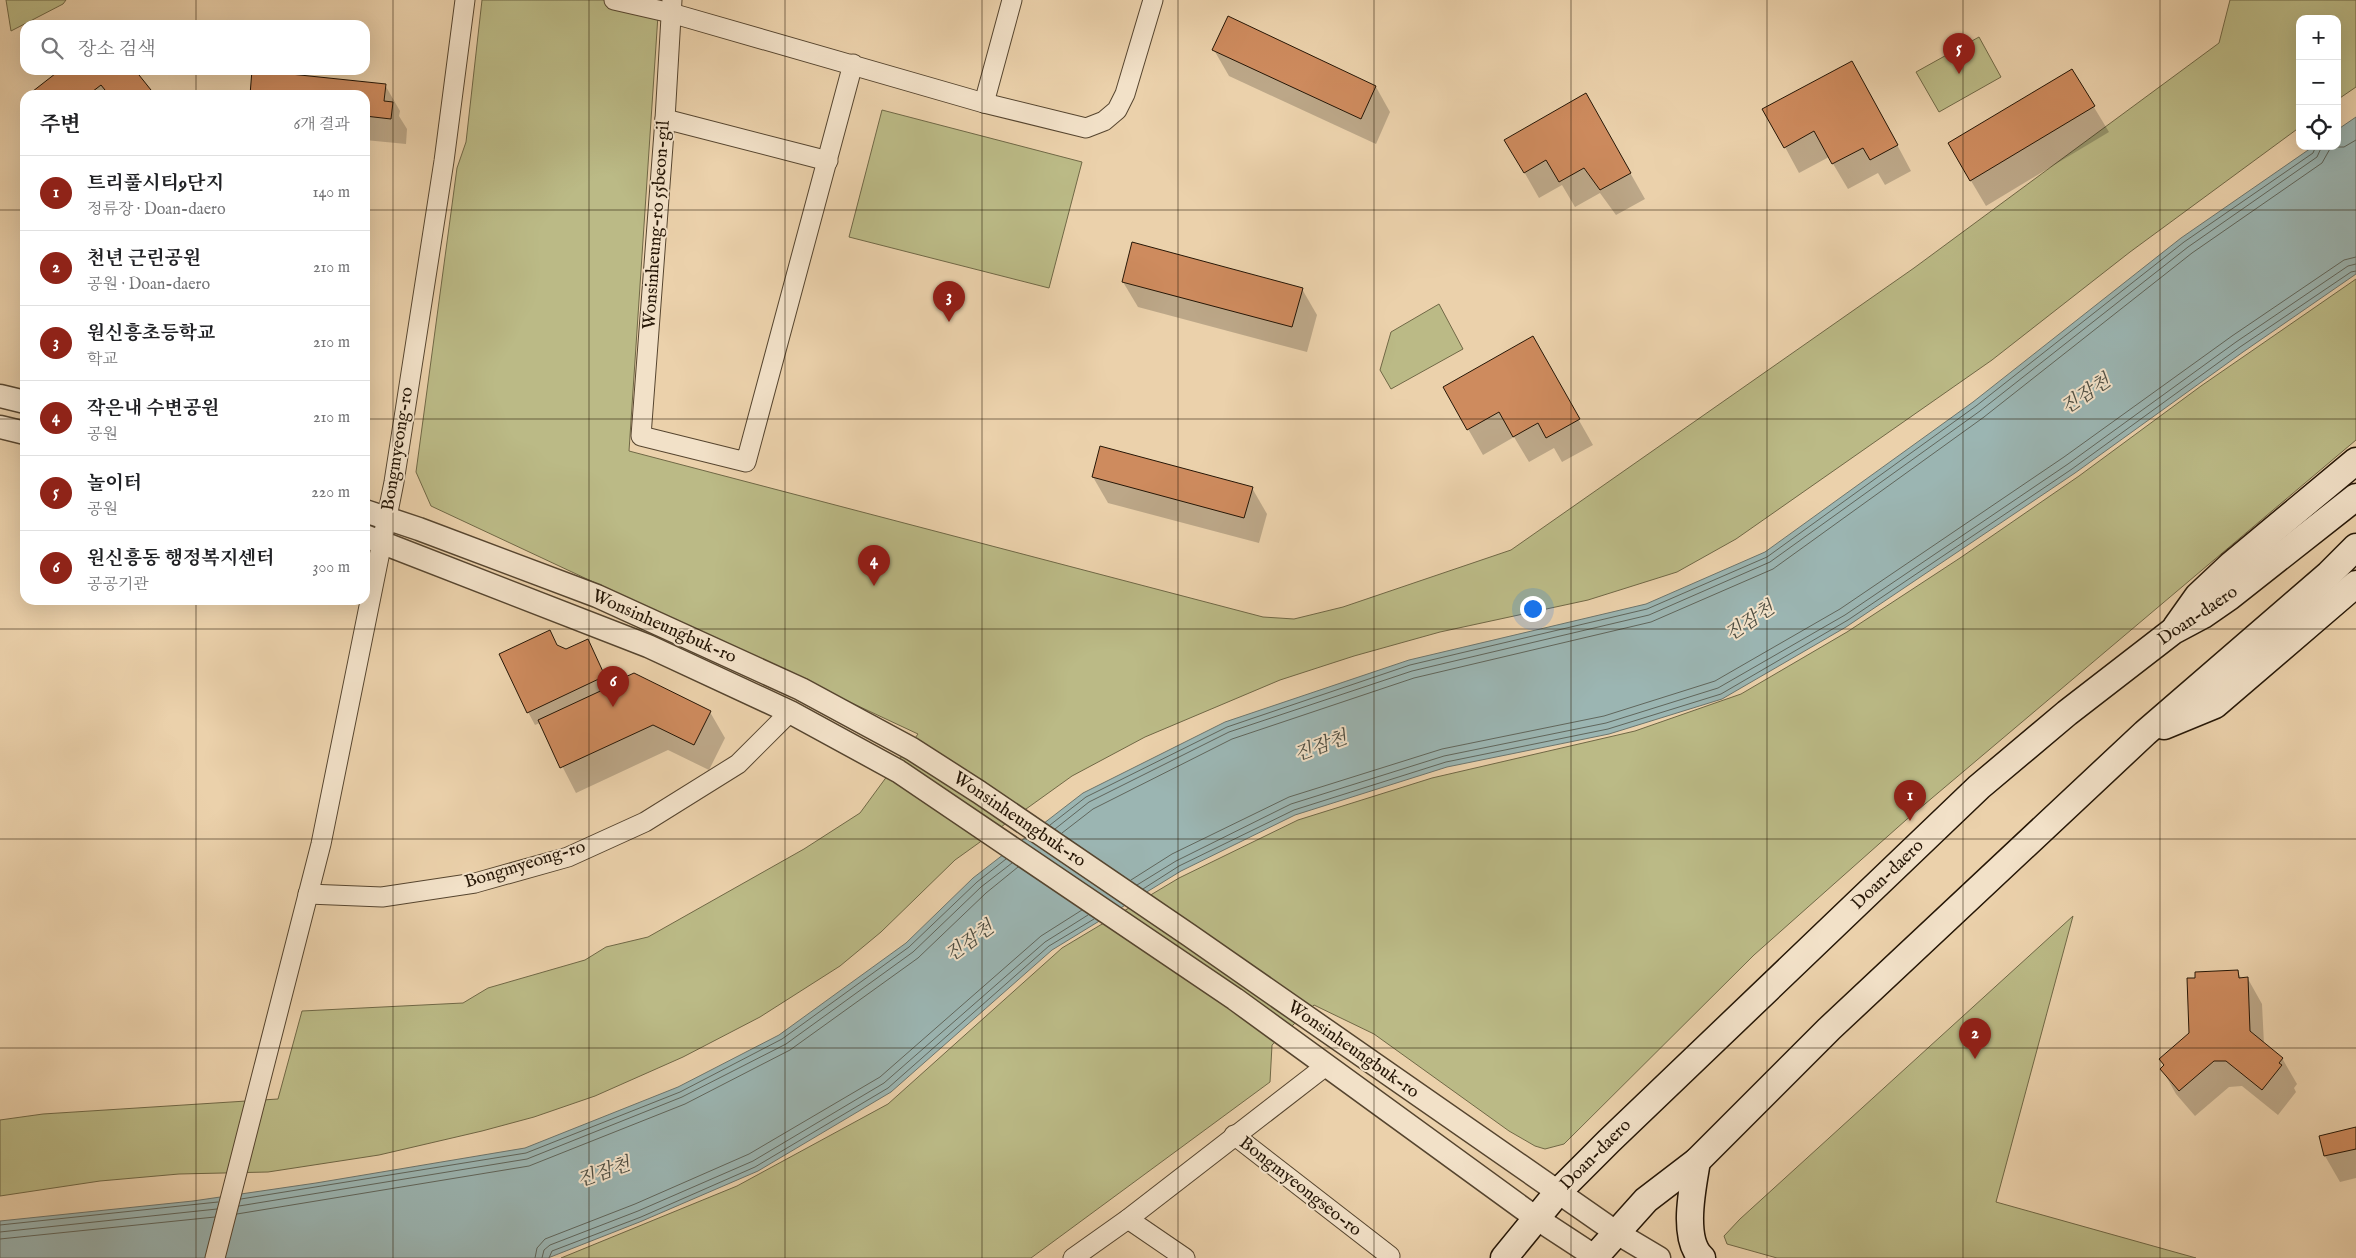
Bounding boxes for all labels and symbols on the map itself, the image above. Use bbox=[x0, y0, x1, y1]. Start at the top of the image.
pin: 5 bbox=[1943, 33, 1975, 74]
street label: Wonsinheung-ro 55beon-gil bbox=[638, 120, 676, 330]
pin: 3 bbox=[933, 281, 965, 322]
water label: 진잠천 bbox=[2056, 369, 2117, 420]
street label: Bongmyeong-ro bbox=[377, 385, 419, 513]
pin: 4 bbox=[858, 545, 890, 586]
street label: Doan-daero bbox=[2154, 581, 2243, 651]
street label: Wonsinheungbuk-ro bbox=[588, 585, 740, 669]
your location bbox=[1520, 596, 1546, 622]
water label: 진잠천 bbox=[1720, 596, 1781, 647]
pin: 6 bbox=[597, 666, 629, 707]
water label: 진잠천 bbox=[1291, 726, 1353, 768]
street label: Wonsinheungbuk-ro bbox=[948, 767, 1090, 873]
pin: 1 bbox=[1894, 780, 1926, 821]
street label: Doan-daero bbox=[1847, 835, 1929, 915]
street label: Bongmyeong-ro bbox=[462, 836, 589, 894]
water label: 진잠천 bbox=[941, 915, 1001, 968]
street label: Wonsinheungbuk-ro bbox=[1283, 996, 1424, 1104]
pin: 2 bbox=[1959, 1018, 1991, 1059]
street label: Doan-daero bbox=[1555, 1114, 1637, 1196]
street label: Bongmyeongseo-ro bbox=[1234, 1132, 1366, 1242]
water label: 진잠천 bbox=[574, 1152, 635, 1193]

